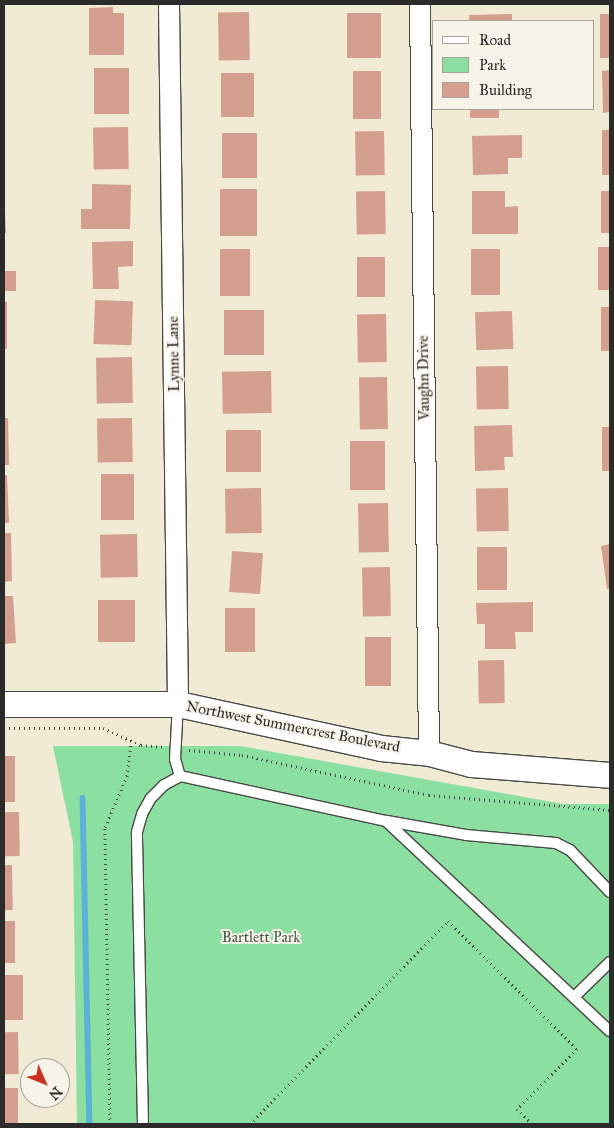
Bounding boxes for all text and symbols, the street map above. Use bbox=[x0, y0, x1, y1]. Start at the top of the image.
legend bbox=[432, 20, 594, 110]
text: Road bbox=[479, 31, 511, 49]
text: Park bbox=[479, 56, 506, 74]
text: Building bbox=[479, 81, 532, 99]
street label: Lynne Lane bbox=[164, 316, 184, 392]
street label: Vaughn Drive bbox=[414, 335, 434, 421]
street label: Northwest Summercrest Boulevard bbox=[185, 697, 401, 757]
park label: Bartlett Park bbox=[222, 929, 300, 947]
north arrow bbox=[20, 1058, 70, 1108]
text: N bbox=[45, 1083, 66, 1103]

